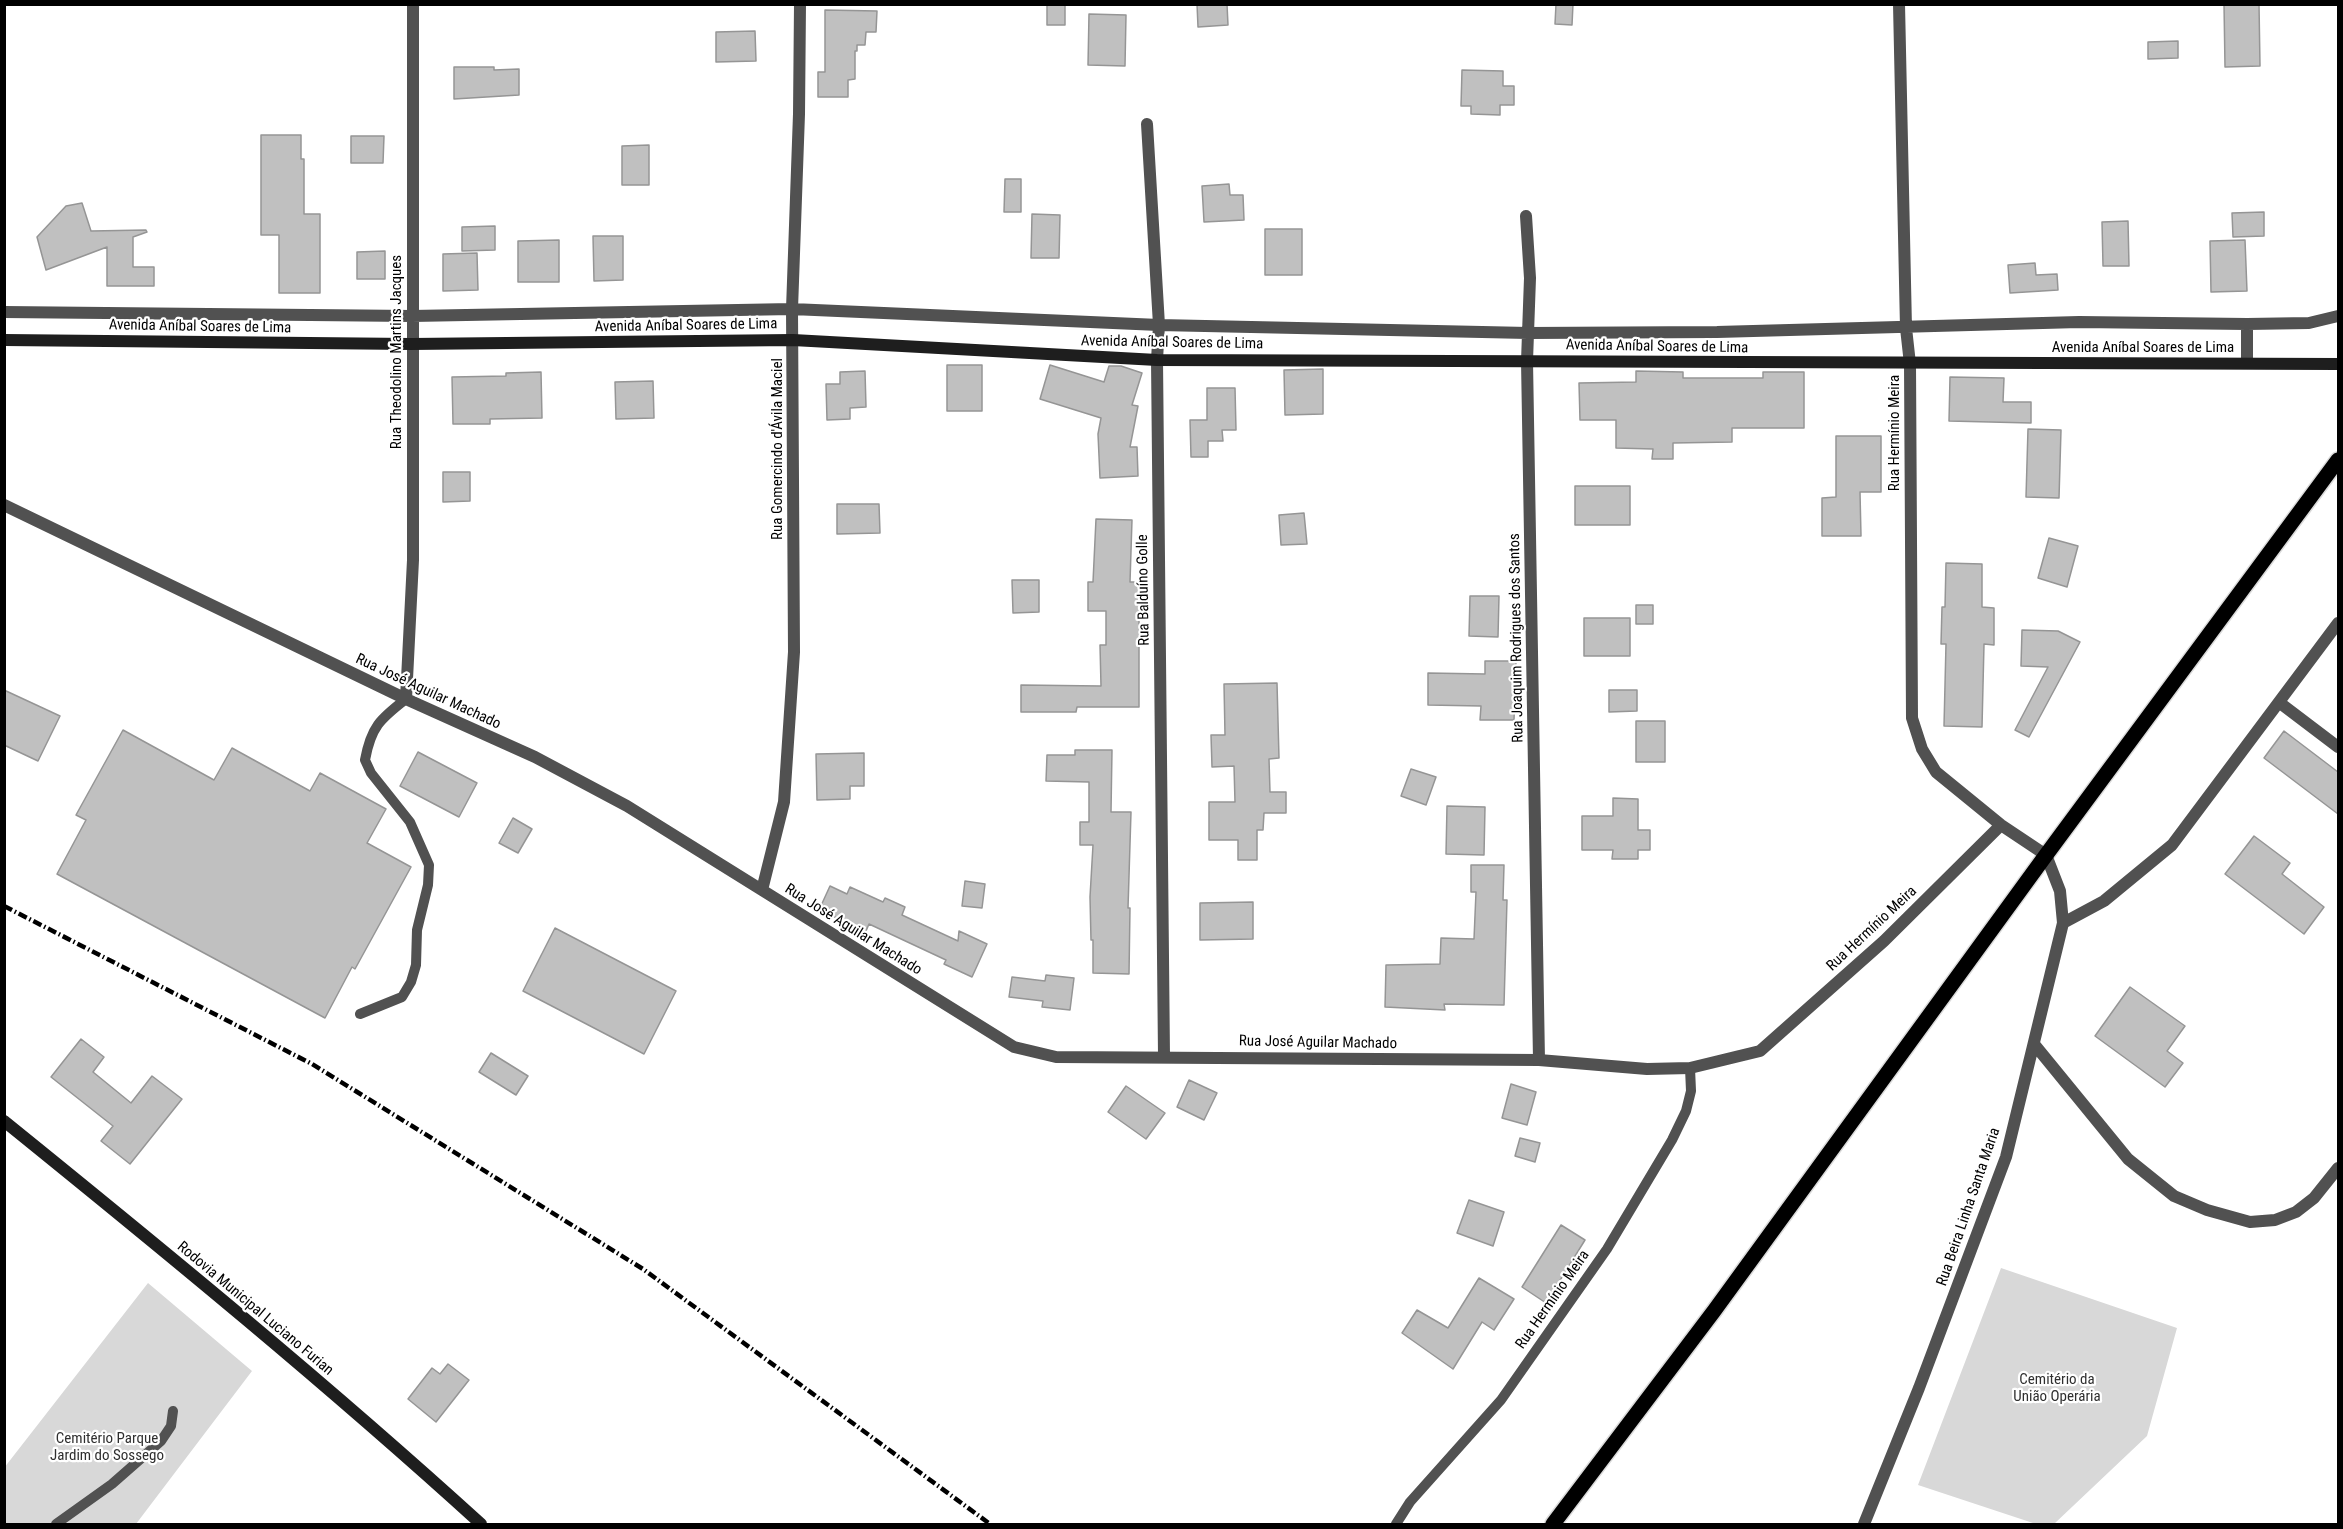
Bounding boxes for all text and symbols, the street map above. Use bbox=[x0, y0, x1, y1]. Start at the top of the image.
street label: Rua Theodolino Martins Jacques bbox=[388, 255, 406, 449]
street label: Avenida Aníbal Soares de Lima bbox=[595, 315, 777, 337]
street label: Avenida Aníbal Soares de Lima bbox=[109, 316, 291, 338]
street label: Avenida Aníbal Soares de Lima bbox=[1081, 332, 1263, 354]
street label: Avenida Aníbal Soares de Lima bbox=[1566, 336, 1748, 358]
street label: Avenida Aníbal Soares de Lima bbox=[2052, 339, 2234, 357]
street label: Rua Gomercindo d'Ávila Maciel bbox=[769, 358, 787, 540]
street label: Rua Hermínio Meira bbox=[1886, 375, 1904, 491]
street label: Rua Joaquim Rodrigues dos Santos bbox=[1506, 533, 1528, 743]
street label: Rua Balduíno Golle bbox=[1134, 534, 1154, 646]
street label: Rua José Aguilar Machado bbox=[353, 650, 503, 734]
street label: Rua José Aguilar Machado bbox=[781, 880, 925, 980]
street label: Rua Hermínio Meira bbox=[1823, 883, 1921, 975]
street label: Rua José Aguilar Machado bbox=[1239, 1033, 1397, 1053]
street label: Rua Beira Linha Santa Maria bbox=[1933, 1126, 2005, 1288]
street label: Rodovia Municipal Luciano Furian bbox=[173, 1238, 337, 1380]
street label: Rua Hermínio Meira bbox=[1512, 1247, 1594, 1353]
park label: Cemitério da União Operária bbox=[2013, 1371, 2101, 1406]
park label: Cemitério Parque Jardim do Sossego bbox=[50, 1430, 164, 1465]

